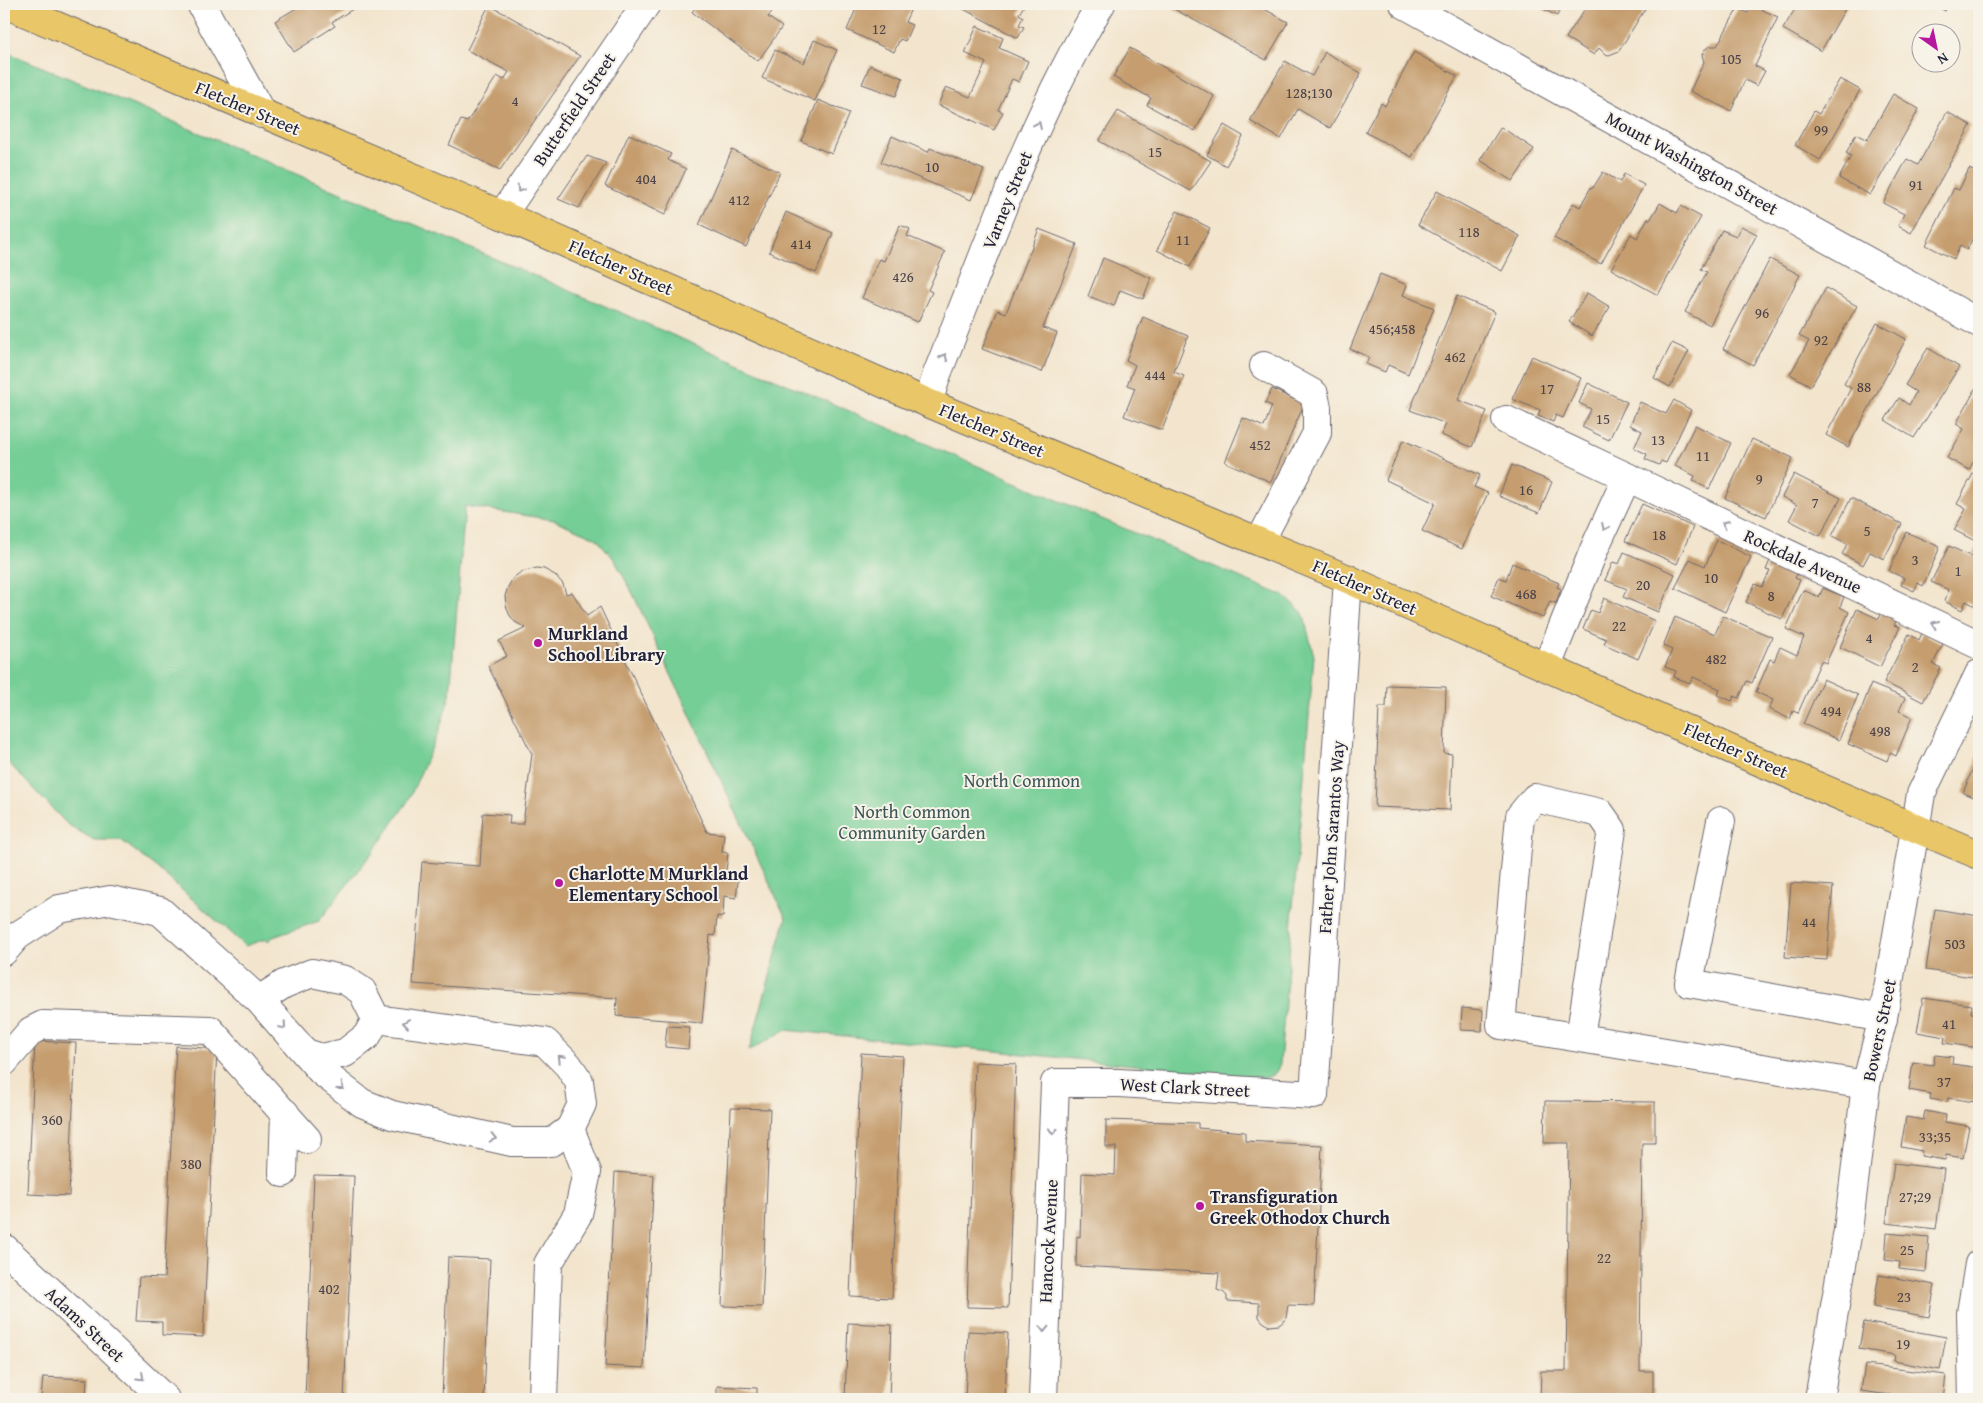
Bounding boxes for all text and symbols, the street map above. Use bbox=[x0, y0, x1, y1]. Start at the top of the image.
house number: 12 bbox=[872, 18, 886, 39]
north arrow bbox=[1910, 22, 1960, 72]
street label: Butterfield Street bbox=[526, 46, 622, 171]
house number: 105 bbox=[1720, 48, 1742, 69]
text: N bbox=[1933, 48, 1952, 70]
street label: Fletcher Street bbox=[191, 74, 305, 143]
house number: 128;130 bbox=[1286, 82, 1332, 103]
house number: 4 bbox=[511, 90, 519, 111]
street label: Mount Washington Street bbox=[1601, 104, 1784, 222]
house number: 99 bbox=[1814, 119, 1828, 140]
one-way arrow bbox=[1031, 121, 1042, 130]
house number: 15 bbox=[1148, 141, 1162, 162]
street label: Varney Street bbox=[975, 146, 1039, 253]
house number: 10 bbox=[925, 156, 939, 177]
house number: 404 bbox=[635, 168, 657, 189]
house number: 91 bbox=[1909, 174, 1923, 195]
one-way arrow bbox=[517, 183, 526, 192]
house number: 412 bbox=[728, 189, 750, 210]
house number: 118 bbox=[1458, 221, 1480, 242]
house number: 11 bbox=[1176, 229, 1190, 250]
street label: Fletcher Street bbox=[564, 232, 678, 302]
house number: 414 bbox=[790, 233, 812, 254]
house number: 426 bbox=[892, 266, 914, 287]
house number: 96 bbox=[1755, 302, 1769, 323]
house number: 456;458 bbox=[1369, 318, 1415, 339]
house number: 92 bbox=[1814, 329, 1828, 350]
house number: 462 bbox=[1444, 346, 1466, 367]
one-way arrow bbox=[938, 353, 948, 362]
house number: 444 bbox=[1144, 364, 1166, 385]
house number: 88 bbox=[1857, 376, 1871, 397]
house number: 17 bbox=[1540, 378, 1554, 399]
street label: Fletcher Street bbox=[935, 396, 1049, 465]
house number: 15 bbox=[1596, 408, 1610, 429]
house number: 13 bbox=[1651, 429, 1665, 450]
house number: 452 bbox=[1249, 434, 1271, 455]
house number: 11 bbox=[1696, 445, 1710, 466]
house number: 9 bbox=[1755, 468, 1763, 489]
house number: 16 bbox=[1519, 479, 1533, 500]
house number: 7 bbox=[1811, 492, 1819, 513]
one-way arrow bbox=[1721, 520, 1730, 530]
house number: 5 bbox=[1863, 520, 1871, 541]
one-way arrow bbox=[1601, 521, 1611, 530]
street label: Rockdale Avenue bbox=[1740, 522, 1866, 600]
house number: 18 bbox=[1652, 524, 1666, 545]
house number: 3 bbox=[1911, 549, 1919, 570]
street label: Fletcher Street bbox=[1308, 552, 1422, 622]
house number: 1 bbox=[1954, 560, 1962, 581]
house number: 10 bbox=[1704, 567, 1718, 588]
house number: 20 bbox=[1636, 574, 1650, 595]
house number: 468 bbox=[1515, 583, 1537, 604]
house number: 8 bbox=[1767, 585, 1775, 606]
house number: 22 bbox=[1612, 615, 1626, 636]
place label: Murkland School Library bbox=[548, 620, 665, 668]
one-way arrow bbox=[1931, 620, 1940, 630]
house number: 4 bbox=[1865, 627, 1873, 648]
marker: Murkland School Library bbox=[532, 637, 544, 649]
house number: 482 bbox=[1705, 648, 1727, 669]
house number: 2 bbox=[1911, 656, 1919, 677]
house number: 494 bbox=[1820, 700, 1842, 721]
street label: Fletcher Street bbox=[1679, 715, 1793, 785]
house number: 498 bbox=[1869, 720, 1891, 741]
street label: Father John Sarantos Way bbox=[1311, 739, 1351, 935]
park label: North Common bbox=[964, 767, 1080, 794]
park label: North Common Community Garden bbox=[838, 798, 986, 846]
place label: Charlotte M Murkland Elementary School bbox=[569, 860, 749, 908]
marker: Charlotte M Murkland Elementary School bbox=[553, 877, 565, 889]
house number: 44 bbox=[1802, 911, 1816, 932]
house number: 503 bbox=[1944, 933, 1966, 954]
street label: Bowers Street bbox=[1855, 976, 1903, 1084]
house number: 41 bbox=[1942, 1013, 1956, 1034]
one-way arrow bbox=[402, 1018, 410, 1029]
one-way arrow bbox=[277, 1021, 286, 1030]
one-way arrow bbox=[558, 1055, 567, 1064]
street label: West Clark Street bbox=[1119, 1070, 1251, 1104]
house number: 37 bbox=[1937, 1071, 1951, 1092]
one-way arrow bbox=[335, 1081, 344, 1089]
house number: 360 bbox=[41, 1109, 63, 1130]
house number: 33;35 bbox=[1919, 1126, 1951, 1147]
one-way arrow bbox=[1048, 1128, 1058, 1136]
one-way arrow bbox=[488, 1132, 497, 1143]
house number: 380 bbox=[180, 1153, 202, 1174]
street label: Hancock Avenue bbox=[1031, 1178, 1065, 1304]
place label: Transfiguration Greek Othodox Church bbox=[1210, 1183, 1390, 1231]
house number: 27;29 bbox=[1899, 1186, 1931, 1207]
marker: Transfiguration Greek Othodox Church bbox=[1194, 1200, 1206, 1212]
house number: 25 bbox=[1900, 1239, 1914, 1260]
house number: 22 bbox=[1597, 1247, 1611, 1268]
house number: 402 bbox=[318, 1278, 340, 1299]
street label: Adams Street bbox=[39, 1280, 131, 1369]
house number: 23 bbox=[1897, 1286, 1911, 1307]
one-way arrow bbox=[1039, 1325, 1050, 1333]
house number: 19 bbox=[1896, 1333, 1910, 1354]
one-way arrow bbox=[136, 1371, 145, 1380]

